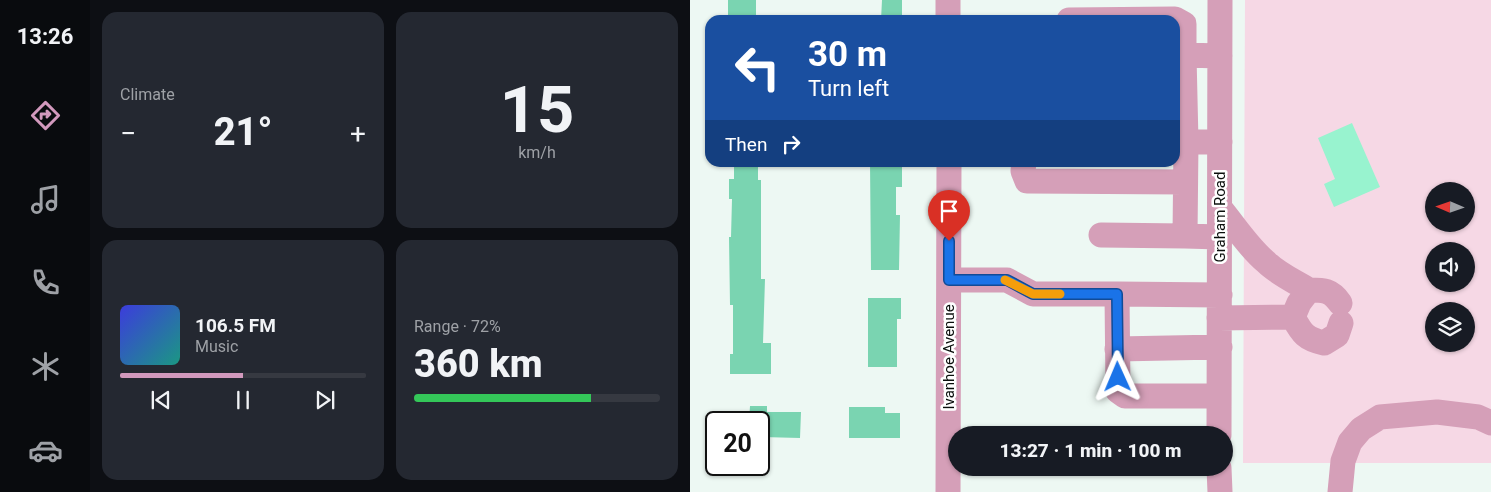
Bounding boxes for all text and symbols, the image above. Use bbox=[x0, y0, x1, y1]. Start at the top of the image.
text: 13:26 bbox=[17, 24, 73, 49]
text: 30 m bbox=[808, 34, 887, 75]
icon: left bbox=[725, 35, 790, 100]
text: 15 bbox=[500, 72, 574, 148]
text: Turn left bbox=[808, 76, 889, 101]
text: Climate bbox=[120, 85, 175, 104]
icon: directions bbox=[28, 98, 63, 133]
text: 21° bbox=[214, 110, 272, 154]
text: − bbox=[120, 117, 136, 150]
text: + bbox=[350, 117, 366, 150]
icon: right bbox=[777, 130, 805, 158]
text: Then bbox=[725, 133, 767, 156]
text: km/h bbox=[518, 143, 556, 162]
street label: Graham Road bbox=[1211, 172, 1229, 262]
icon: music bbox=[28, 182, 63, 217]
north arrow bbox=[1425, 182, 1475, 232]
map controls bbox=[1425, 182, 1475, 352]
pin bbox=[928, 190, 970, 241]
icon: arrive bbox=[935, 197, 963, 225]
button: sound bbox=[1425, 242, 1475, 292]
icon: phone bbox=[28, 265, 63, 300]
button: layers bbox=[1425, 302, 1475, 352]
street label: Ivanhoe Avenue bbox=[940, 304, 958, 410]
text: 106.5 FM bbox=[195, 314, 276, 337]
text: Range · 72% bbox=[414, 317, 501, 336]
text: Music bbox=[195, 337, 238, 356]
text: 360 km bbox=[414, 342, 543, 386]
icon: climate bbox=[28, 349, 63, 384]
position arrow bbox=[1091, 350, 1143, 402]
icon: previous bbox=[147, 386, 175, 414]
icon: pause bbox=[229, 386, 257, 414]
icon: next bbox=[311, 386, 339, 414]
speed limit sign: 20 bbox=[705, 411, 770, 476]
icon: car bbox=[28, 433, 63, 468]
text: 13:27 · 1 min · 100 m bbox=[999, 439, 1182, 462]

